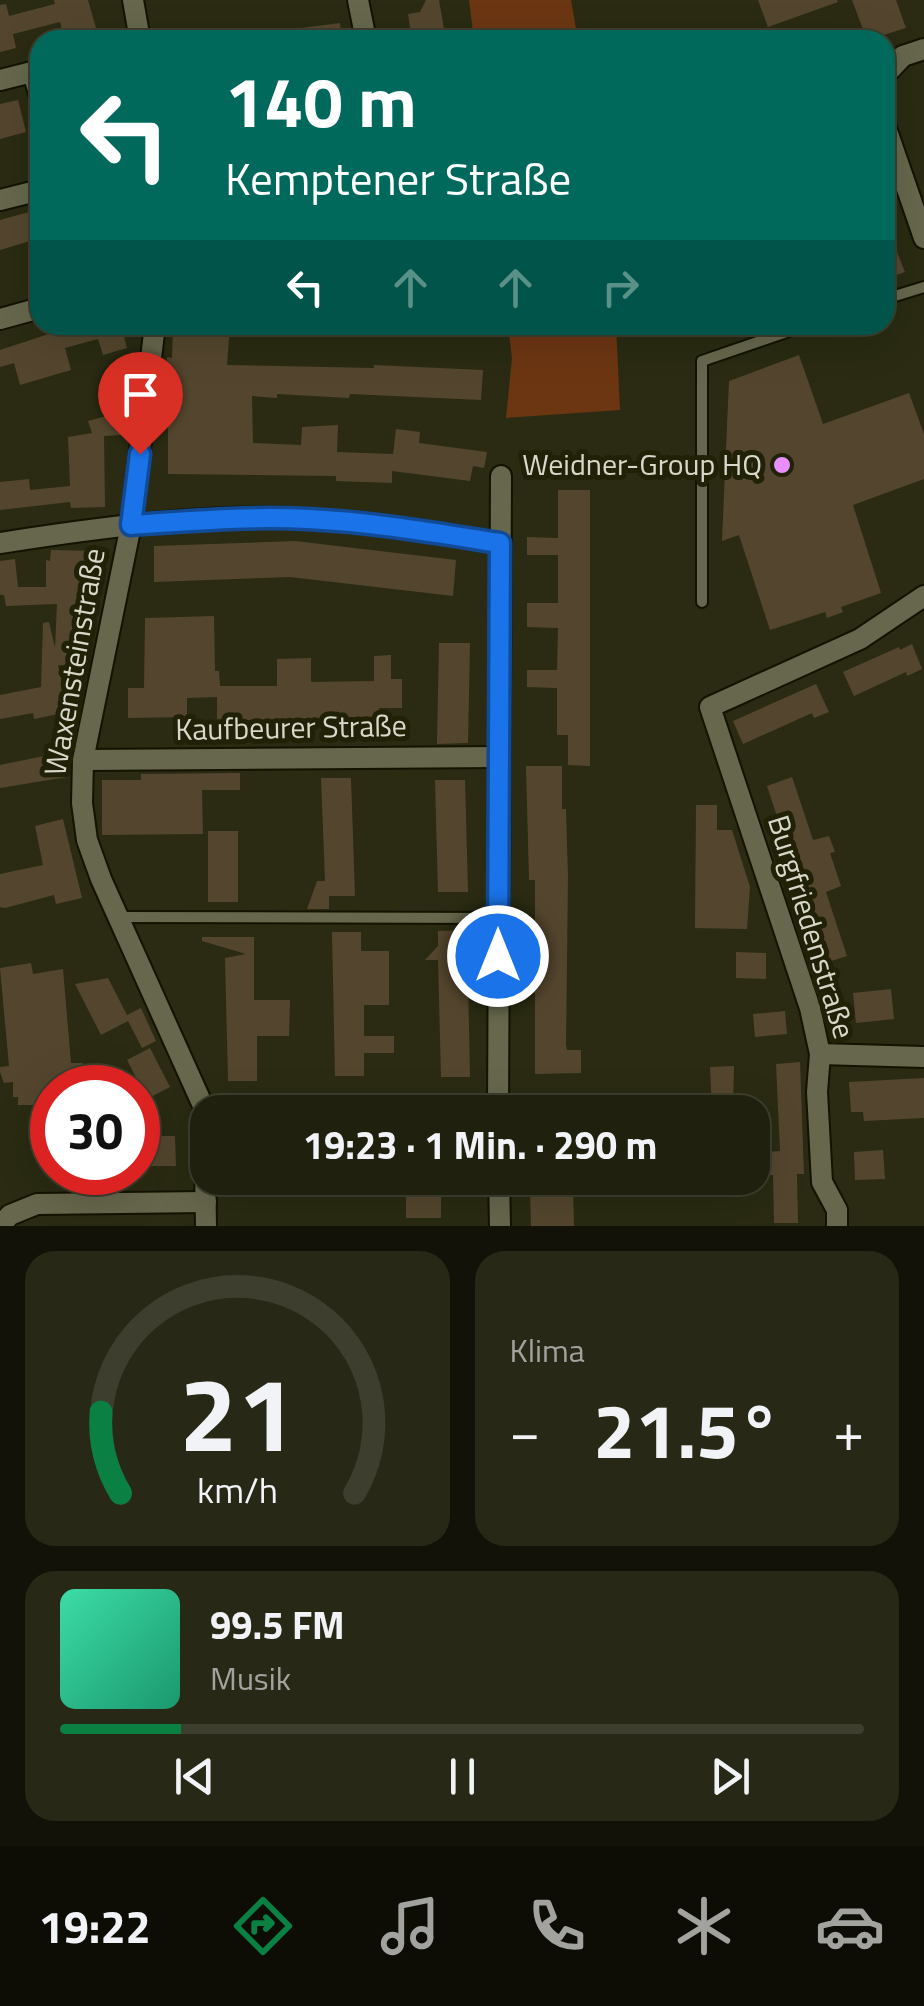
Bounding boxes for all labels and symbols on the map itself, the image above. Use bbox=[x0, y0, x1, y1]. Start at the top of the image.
pin bbox=[98, 352, 183, 455]
place label: Weidner-Group HQ bbox=[522, 441, 762, 487]
marker: Weidner-Group HQ bbox=[771, 454, 793, 476]
street label: Waxensteinstraße bbox=[31, 544, 117, 779]
street label: Kaufbeurer Straße bbox=[175, 702, 407, 752]
street label: Burgfriedenstraße bbox=[756, 809, 868, 1044]
position arrow bbox=[446, 904, 550, 1008]
speed limit sign: 30 bbox=[30, 1065, 160, 1195]

